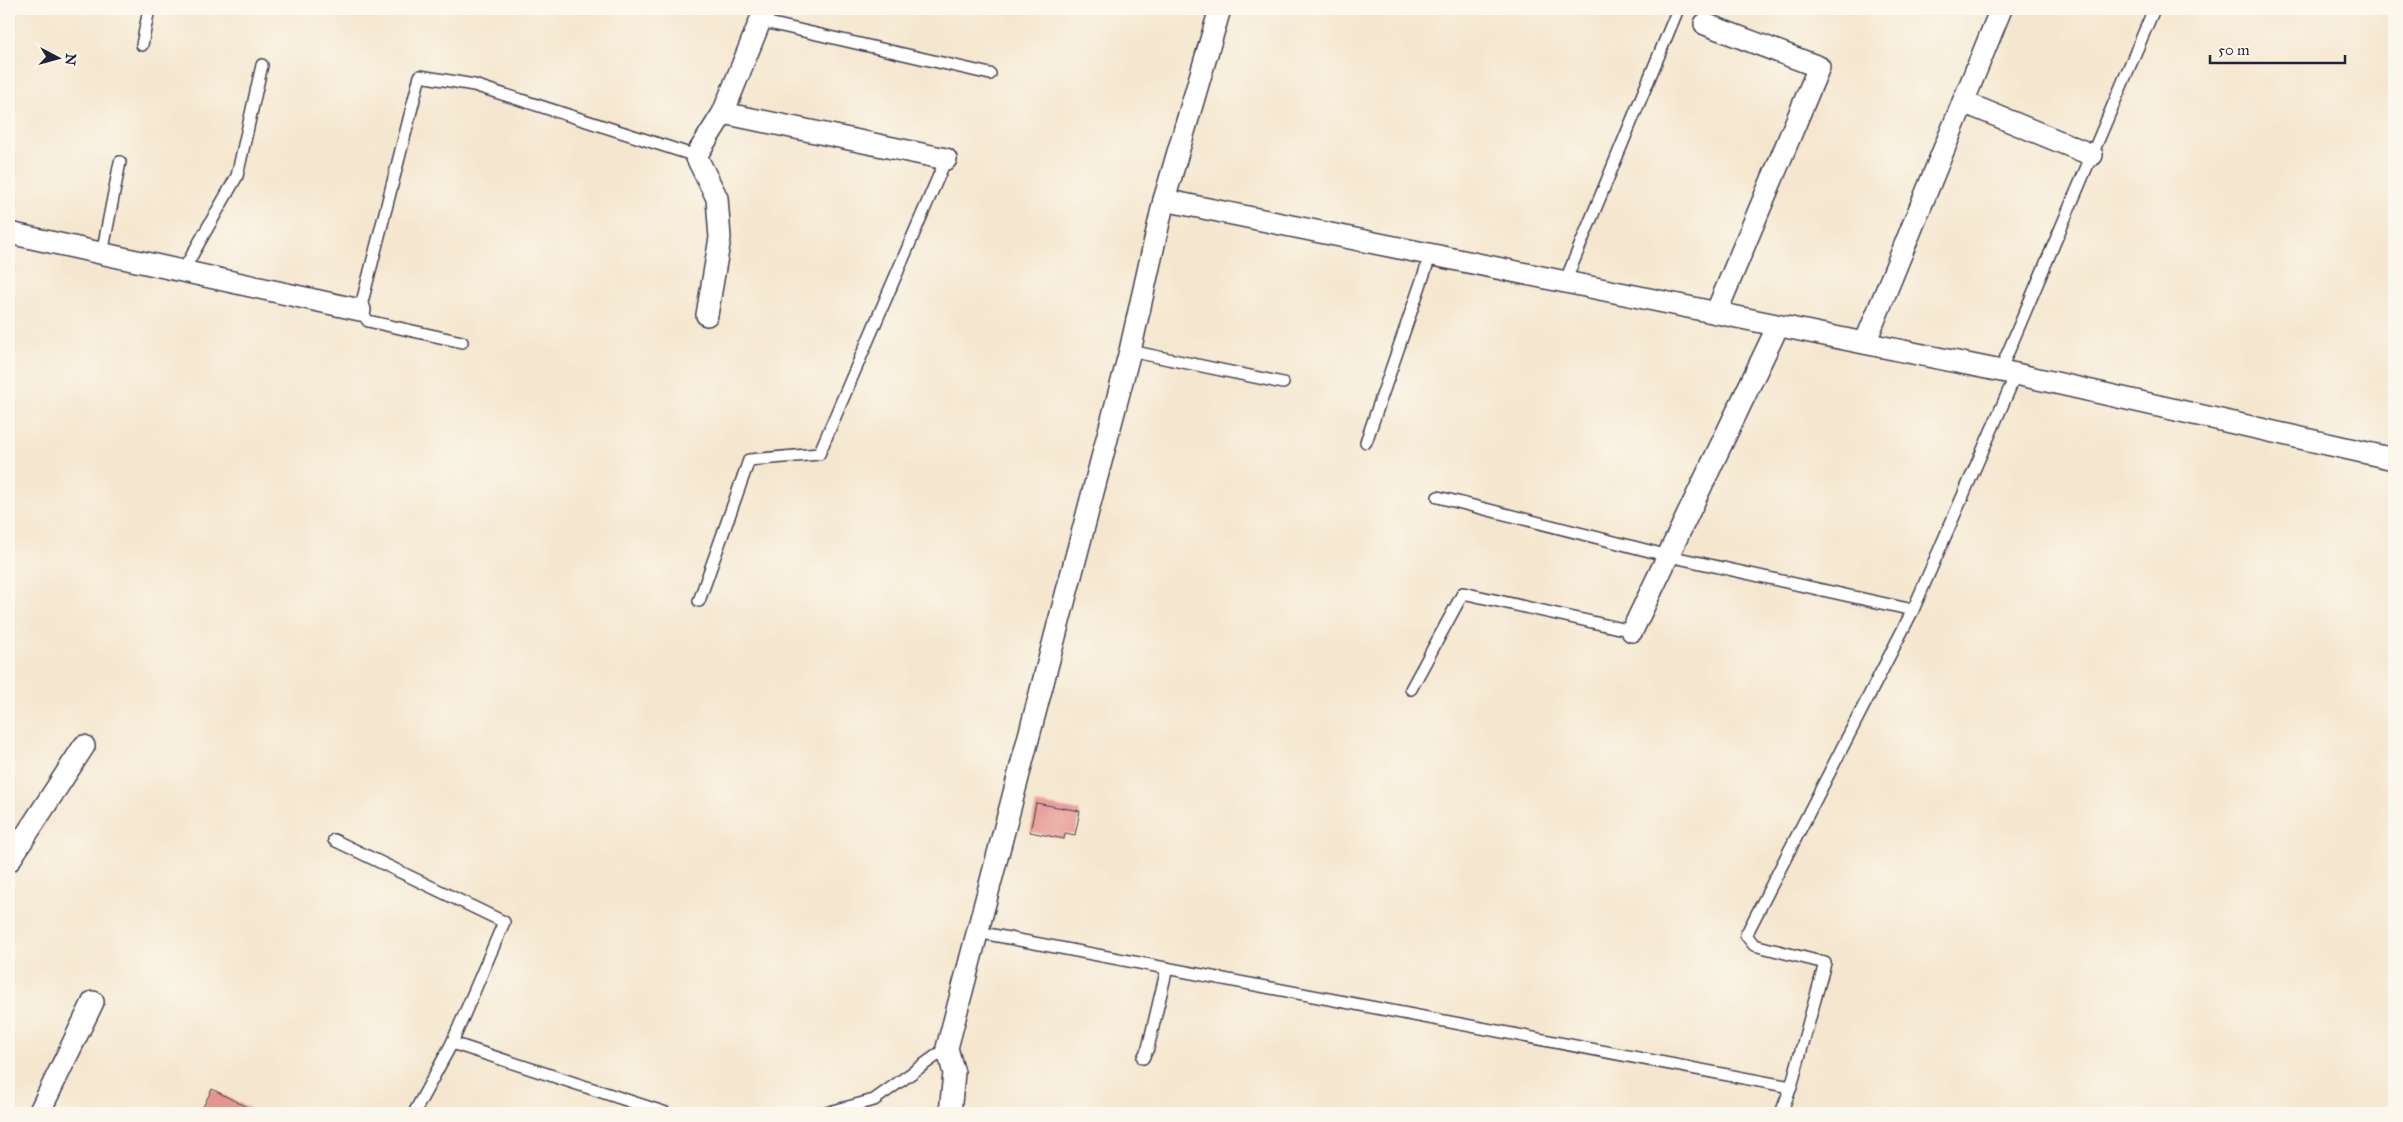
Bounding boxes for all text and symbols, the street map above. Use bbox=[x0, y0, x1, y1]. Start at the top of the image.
north arrow bbox=[32, 32, 82, 82]
scale bar bbox=[2210, 32, 2346, 64]
text: 50 m bbox=[2218, 41, 2250, 59]
text: N bbox=[61, 53, 80, 66]

